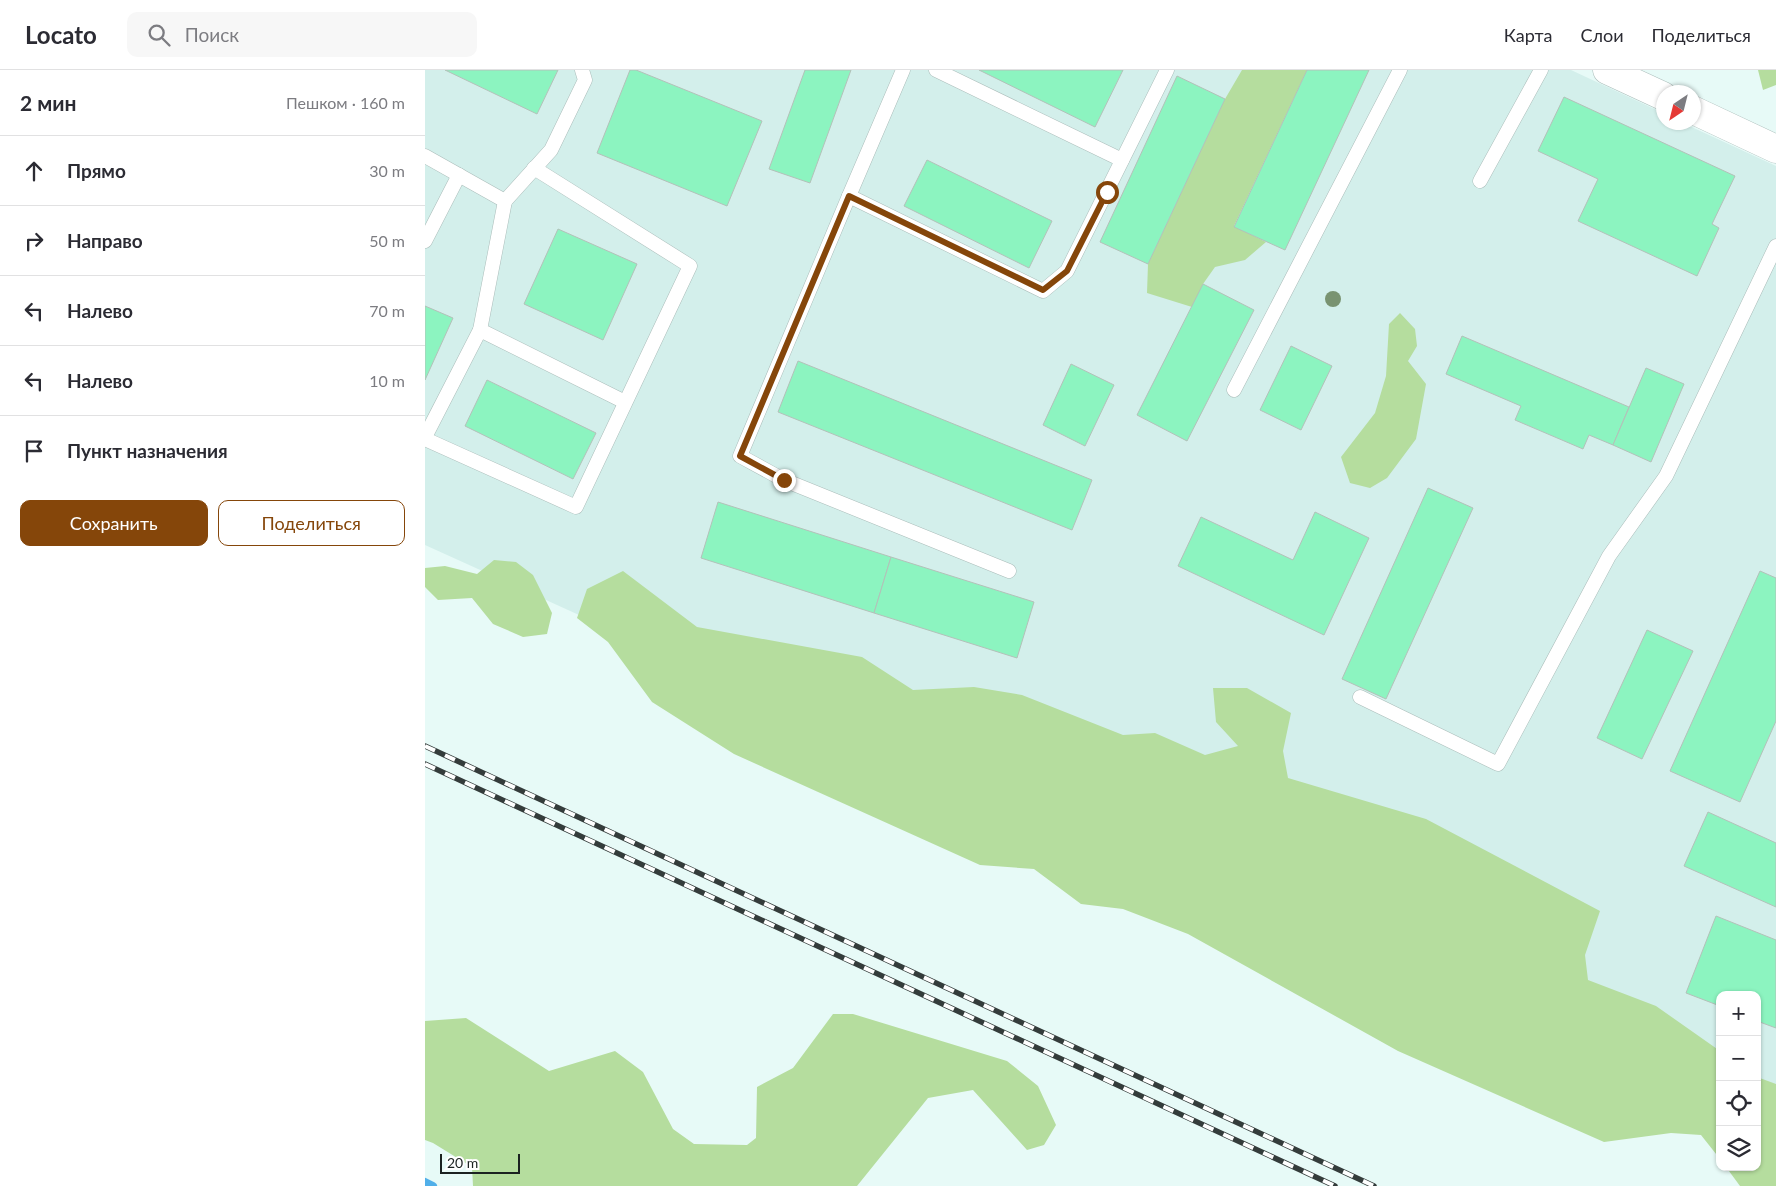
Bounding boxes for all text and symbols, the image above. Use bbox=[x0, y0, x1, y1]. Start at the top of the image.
search box bbox=[127, 12, 477, 57]
text: Locato bbox=[25, 20, 97, 49]
icon: search bbox=[145, 21, 173, 49]
text: Поиск bbox=[185, 23, 239, 46]
text: Карта bbox=[1504, 24, 1552, 46]
text: Слои bbox=[1580, 24, 1624, 46]
text: Поделиться bbox=[1652, 24, 1751, 46]
north arrow bbox=[1656, 85, 1701, 130]
text: 2 мин bbox=[20, 90, 77, 115]
text: Пешком · 160 m bbox=[286, 93, 405, 112]
icon: ahead bbox=[20, 157, 48, 185]
text: Прямо bbox=[67, 159, 126, 182]
text: 30 m bbox=[369, 161, 405, 180]
route start bbox=[1096, 181, 1119, 204]
icon: right bbox=[20, 227, 48, 255]
text: Направо bbox=[67, 229, 143, 252]
text: 50 m bbox=[369, 231, 405, 250]
icon: left bbox=[20, 297, 48, 325]
text: Налево bbox=[67, 299, 133, 322]
text: 70 m bbox=[369, 301, 405, 320]
icon: left bbox=[20, 367, 48, 395]
text: Налево bbox=[67, 369, 133, 392]
text: 10 m bbox=[369, 371, 405, 390]
icon: arrive bbox=[20, 437, 48, 465]
text: Пункт назначения bbox=[67, 439, 228, 462]
route end bbox=[773, 469, 796, 492]
button: Сохранить bbox=[20, 500, 208, 546]
button: Поделиться bbox=[218, 500, 405, 546]
map controls bbox=[1716, 991, 1761, 1171]
button: + bbox=[1716, 991, 1761, 1036]
button: − bbox=[1716, 1036, 1761, 1081]
button: locate bbox=[1716, 1081, 1761, 1126]
button: layers bbox=[1716, 1126, 1761, 1171]
scale bar bbox=[440, 1151, 520, 1174]
text: 20 m bbox=[447, 1154, 478, 1171]

